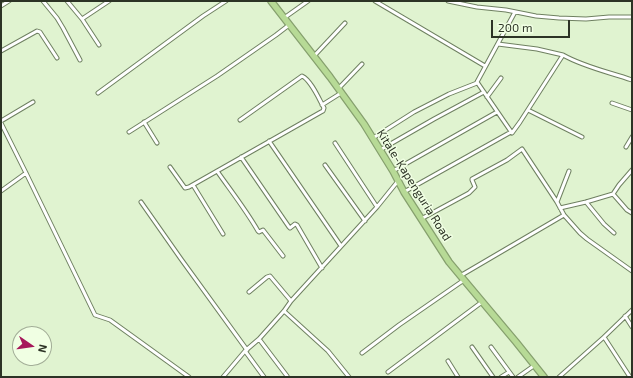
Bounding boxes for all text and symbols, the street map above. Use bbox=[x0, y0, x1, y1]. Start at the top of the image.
scale bar bbox=[493, 12, 572, 38]
text: 200 m bbox=[498, 20, 532, 34]
street label: Kitale-Kapenguria Road bbox=[374, 127, 454, 243]
north arrow bbox=[12, 326, 52, 366]
text: N bbox=[36, 343, 50, 354]

